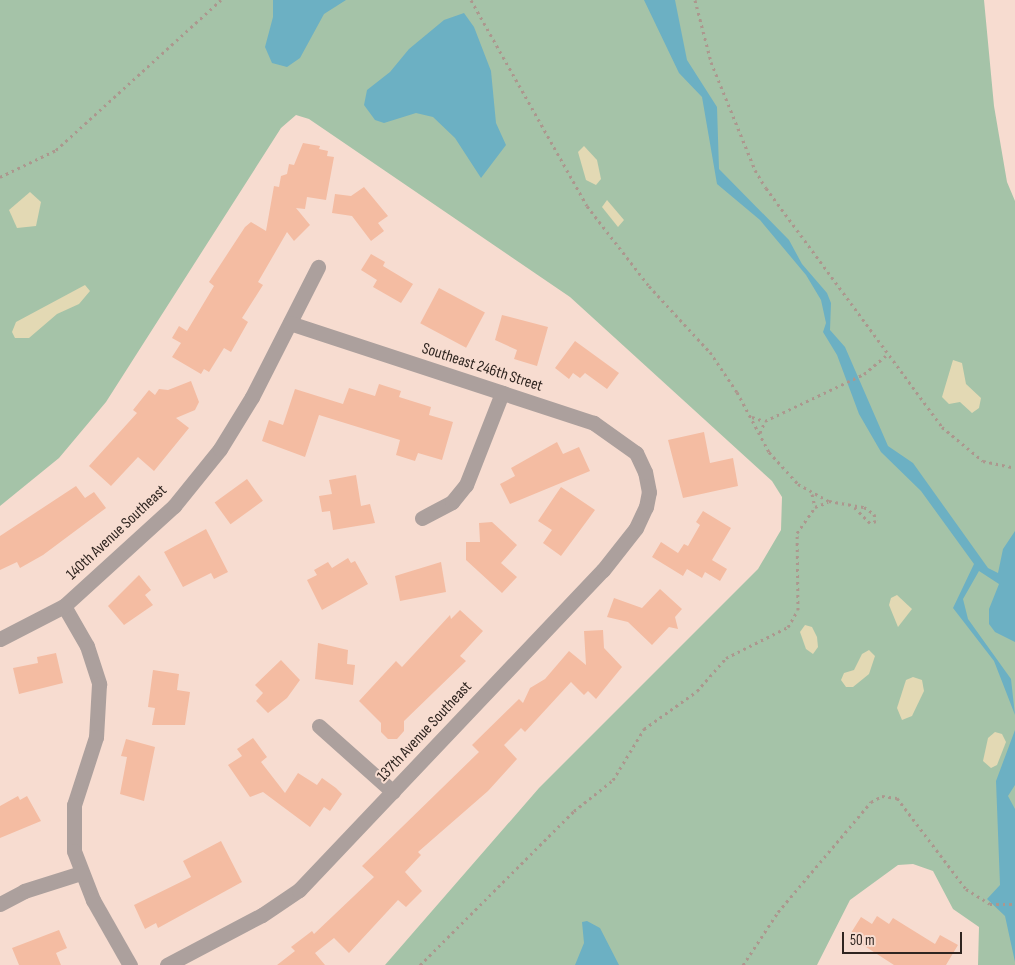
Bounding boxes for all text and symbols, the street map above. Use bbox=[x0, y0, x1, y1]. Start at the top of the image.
street label: Southeast 246th Street bbox=[419, 339, 545, 397]
street label: 140th Avenue Southeast bbox=[63, 481, 171, 585]
street label: 137th Avenue Southeast bbox=[374, 678, 476, 786]
scale bar bbox=[845, 922, 965, 954]
text: 50 m bbox=[850, 931, 875, 950]

